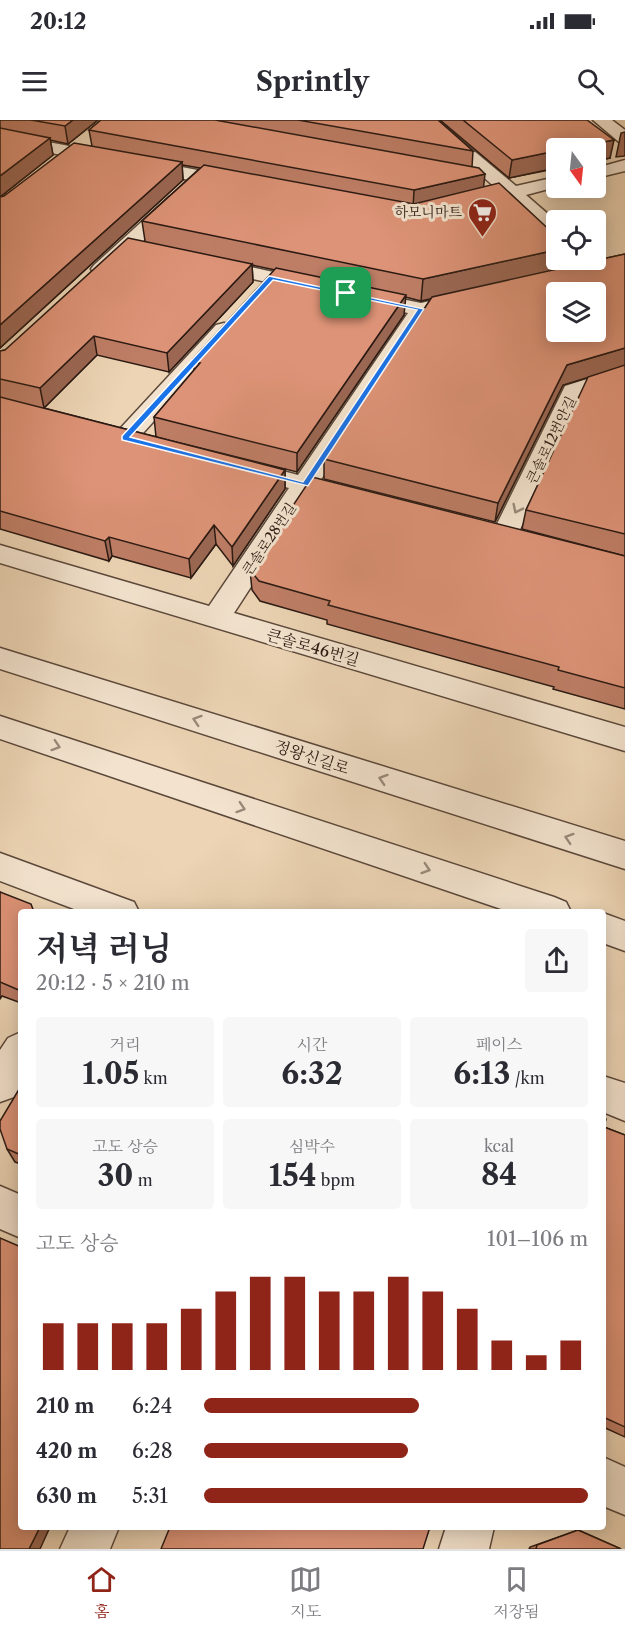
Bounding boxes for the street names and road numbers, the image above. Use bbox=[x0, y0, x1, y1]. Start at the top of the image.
street label: 큰솔로12번안길 bbox=[522, 393, 580, 487]
street label: 큰솔로28번길 bbox=[238, 499, 300, 579]
street label: 큰솔로46번길 bbox=[264, 624, 362, 670]
street label: 정왕신길로 bbox=[272, 736, 352, 779]

